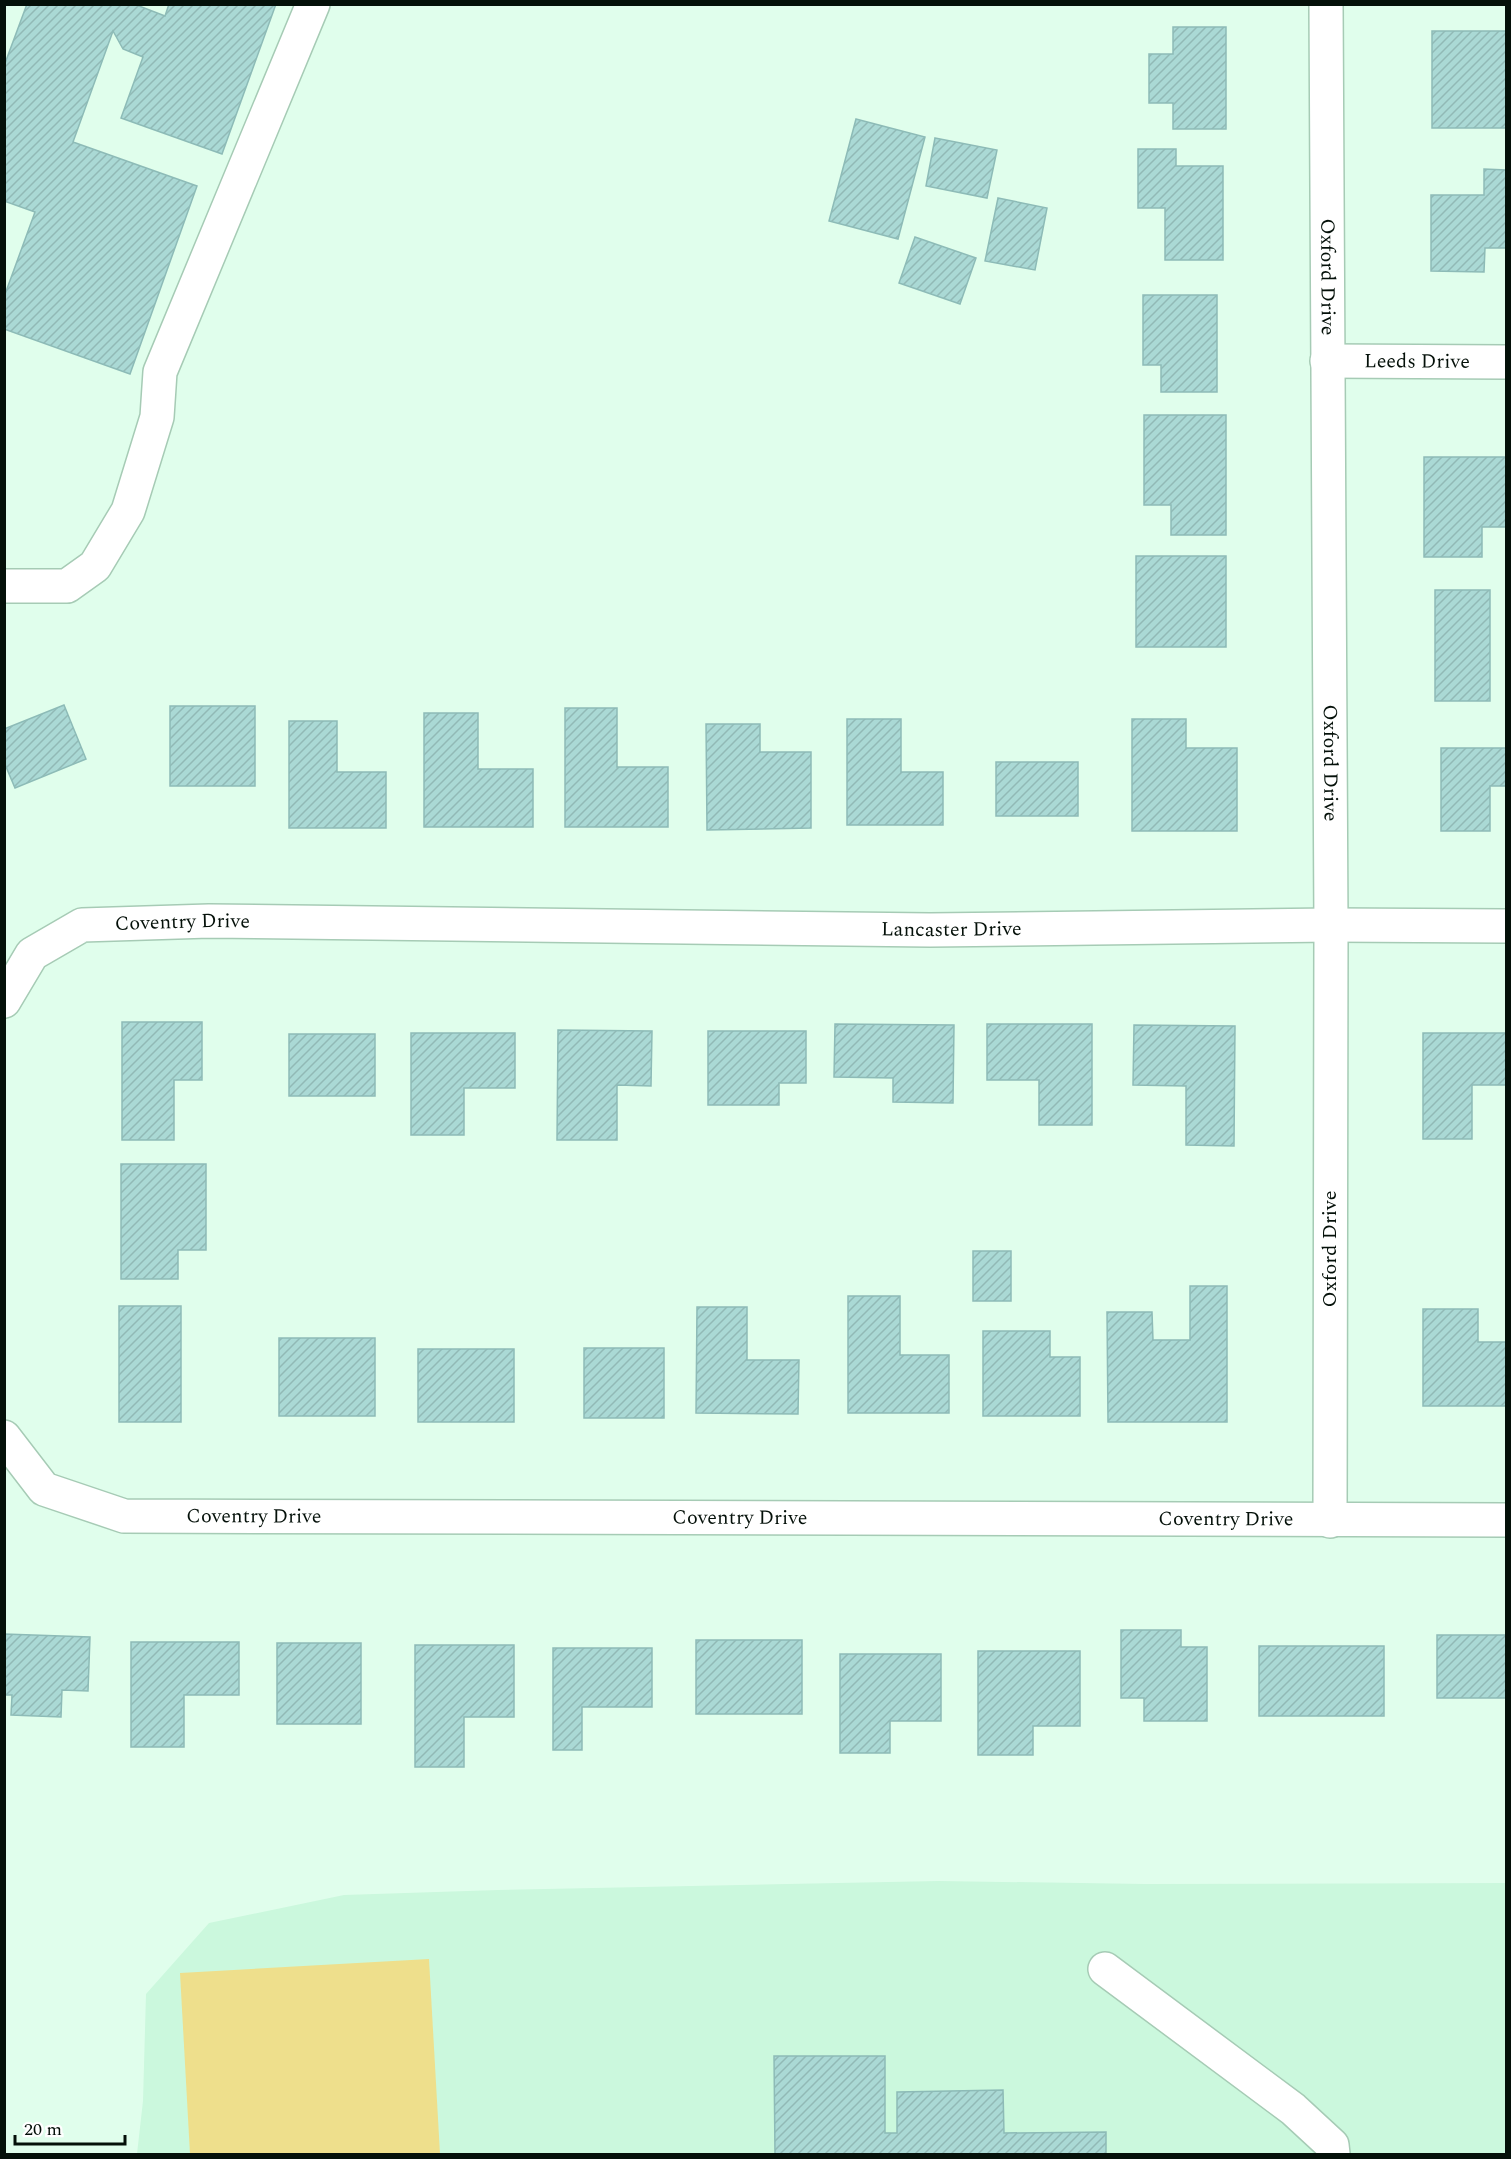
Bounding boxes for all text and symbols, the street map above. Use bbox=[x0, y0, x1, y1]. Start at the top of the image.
street label: Oxford Drive bbox=[1312, 218, 1343, 336]
street label: Leeds Drive bbox=[1364, 346, 1470, 377]
street label: Oxford Drive bbox=[1315, 704, 1345, 822]
street label: Coventry Drive bbox=[114, 906, 250, 939]
street label: Lancaster Drive bbox=[881, 914, 1022, 945]
street label: Oxford Drive bbox=[1315, 1191, 1345, 1307]
street label: Coventry Drive bbox=[186, 1501, 322, 1532]
street label: Coventry Drive bbox=[672, 1503, 808, 1533]
street label: Coventry Drive bbox=[1158, 1504, 1294, 1534]
scale bar bbox=[15, 2108, 124, 2146]
text: 20 m bbox=[24, 2116, 62, 2143]

